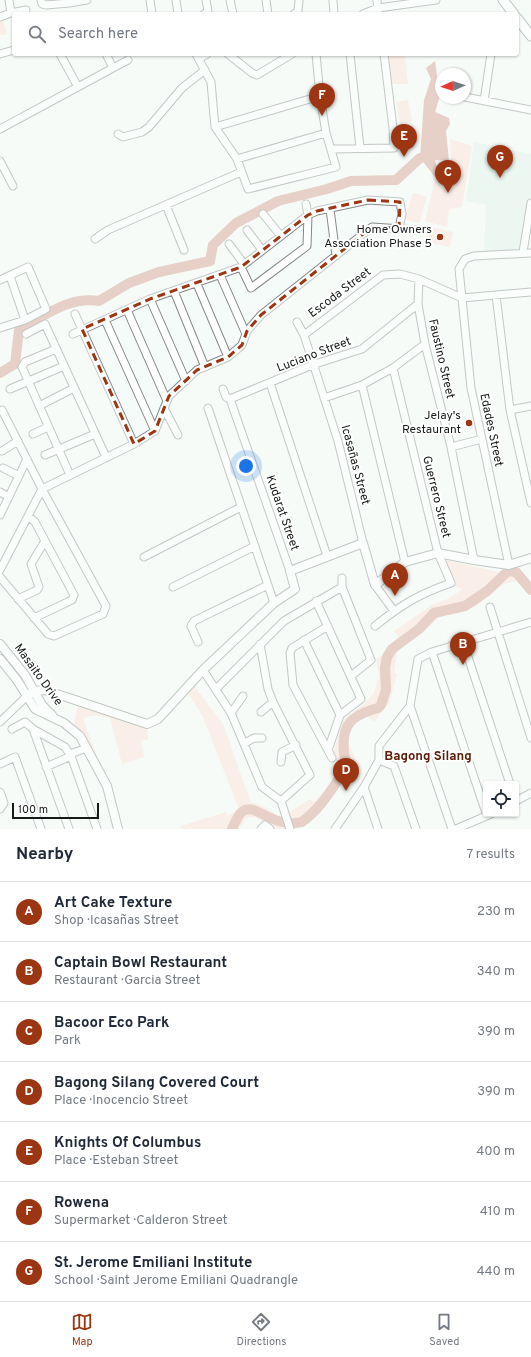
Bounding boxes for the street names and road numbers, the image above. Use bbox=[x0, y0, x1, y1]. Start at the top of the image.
street label: Escoda Street bbox=[305, 264, 375, 322]
street label: Faustino Street bbox=[424, 318, 458, 400]
street label: Luciano Street bbox=[275, 333, 353, 377]
street label: Edades Street bbox=[475, 392, 507, 468]
street label: Icasañas Street bbox=[337, 423, 373, 507]
street label: Guerrero Street bbox=[418, 454, 454, 540]
street label: Kudarat Street bbox=[262, 473, 302, 553]
street label: Masaito Drive bbox=[10, 641, 66, 709]

